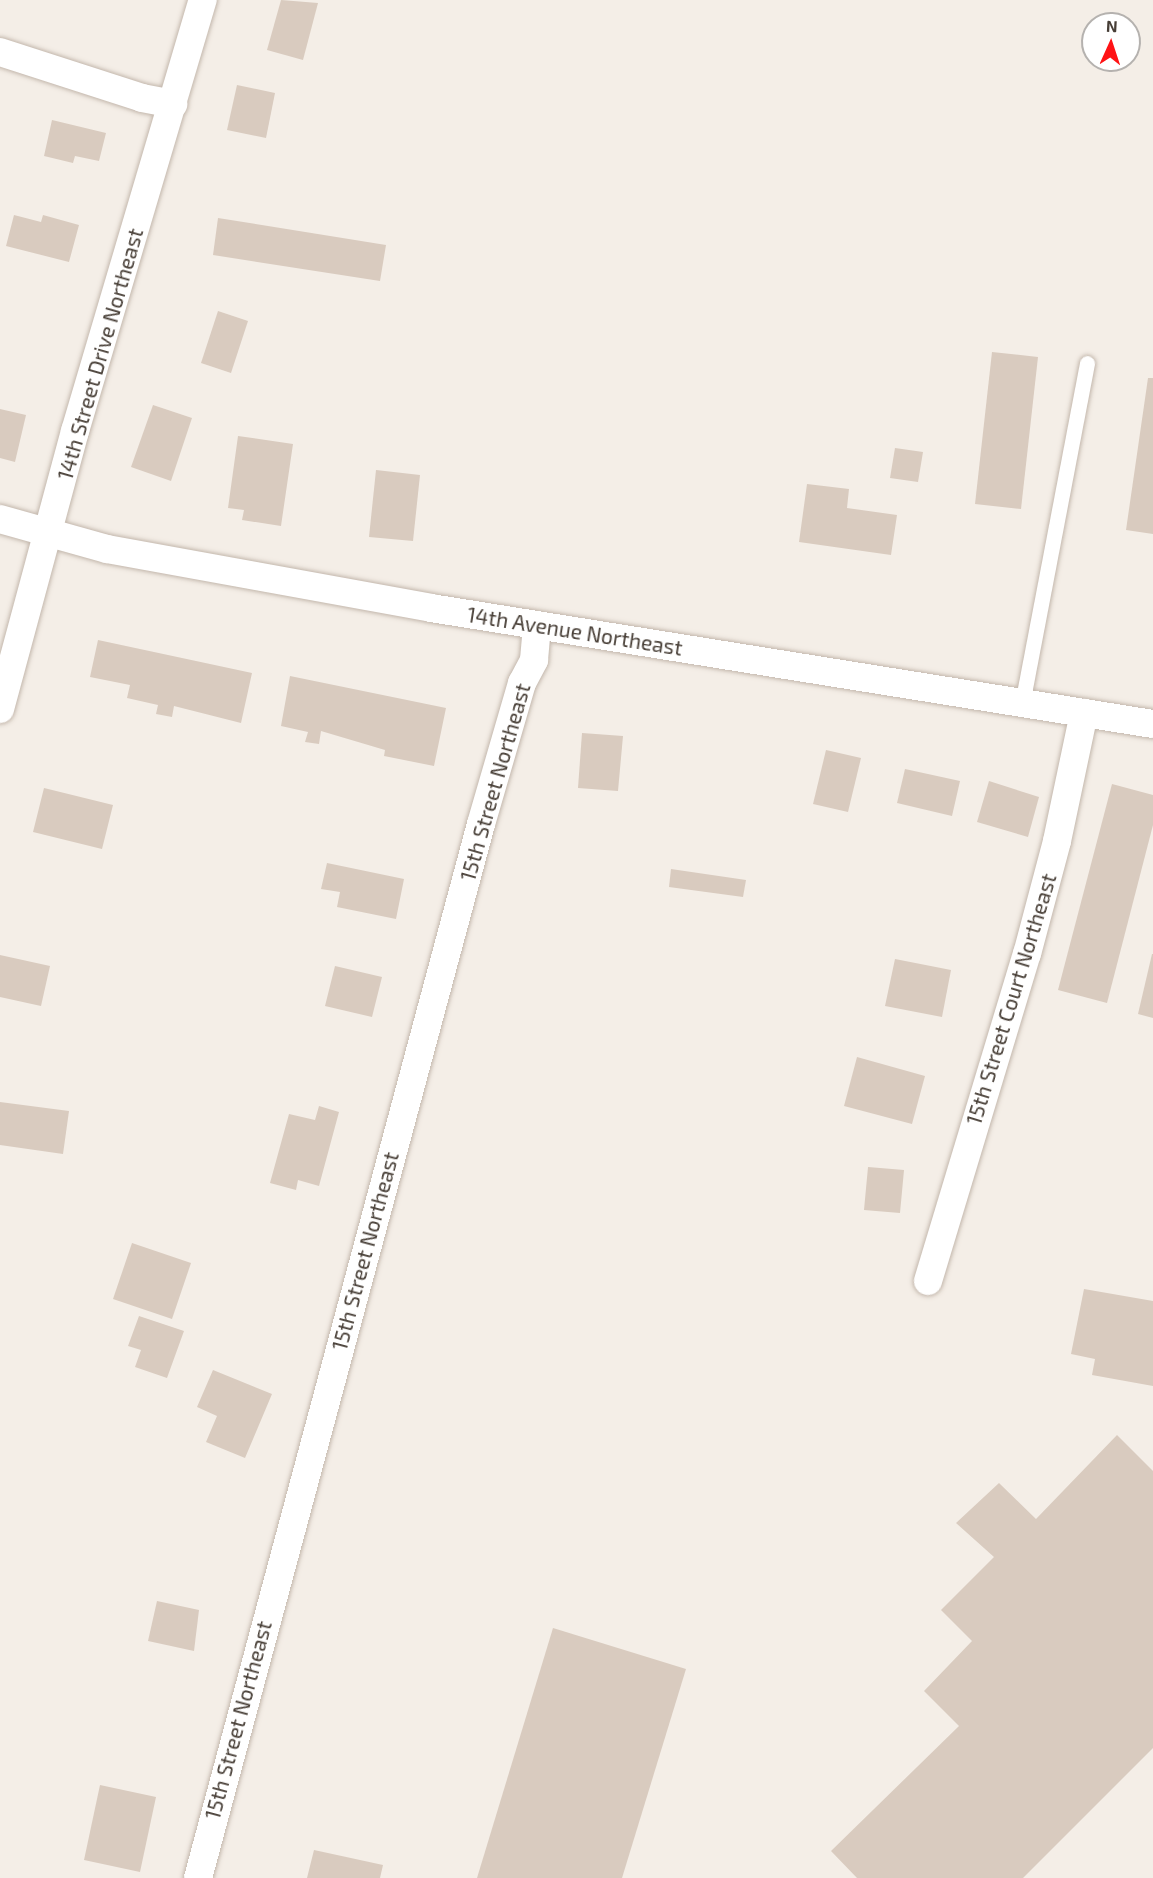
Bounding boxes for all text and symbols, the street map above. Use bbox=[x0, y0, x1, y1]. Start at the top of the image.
north arrow bbox=[1081, 12, 1141, 72]
text: N bbox=[1106, 16, 1118, 35]
street label: 14th Street Drive Northeast bbox=[52, 225, 148, 483]
street label: 14th Avenue Northeast bbox=[465, 602, 685, 660]
street label: 15th Street Northeast bbox=[455, 680, 535, 884]
street label: 15th Street Court Northeast bbox=[961, 870, 1061, 1128]
street label: 15th Street Northeast bbox=[326, 1149, 404, 1353]
street label: 15th Street Northeast bbox=[199, 1618, 277, 1822]

